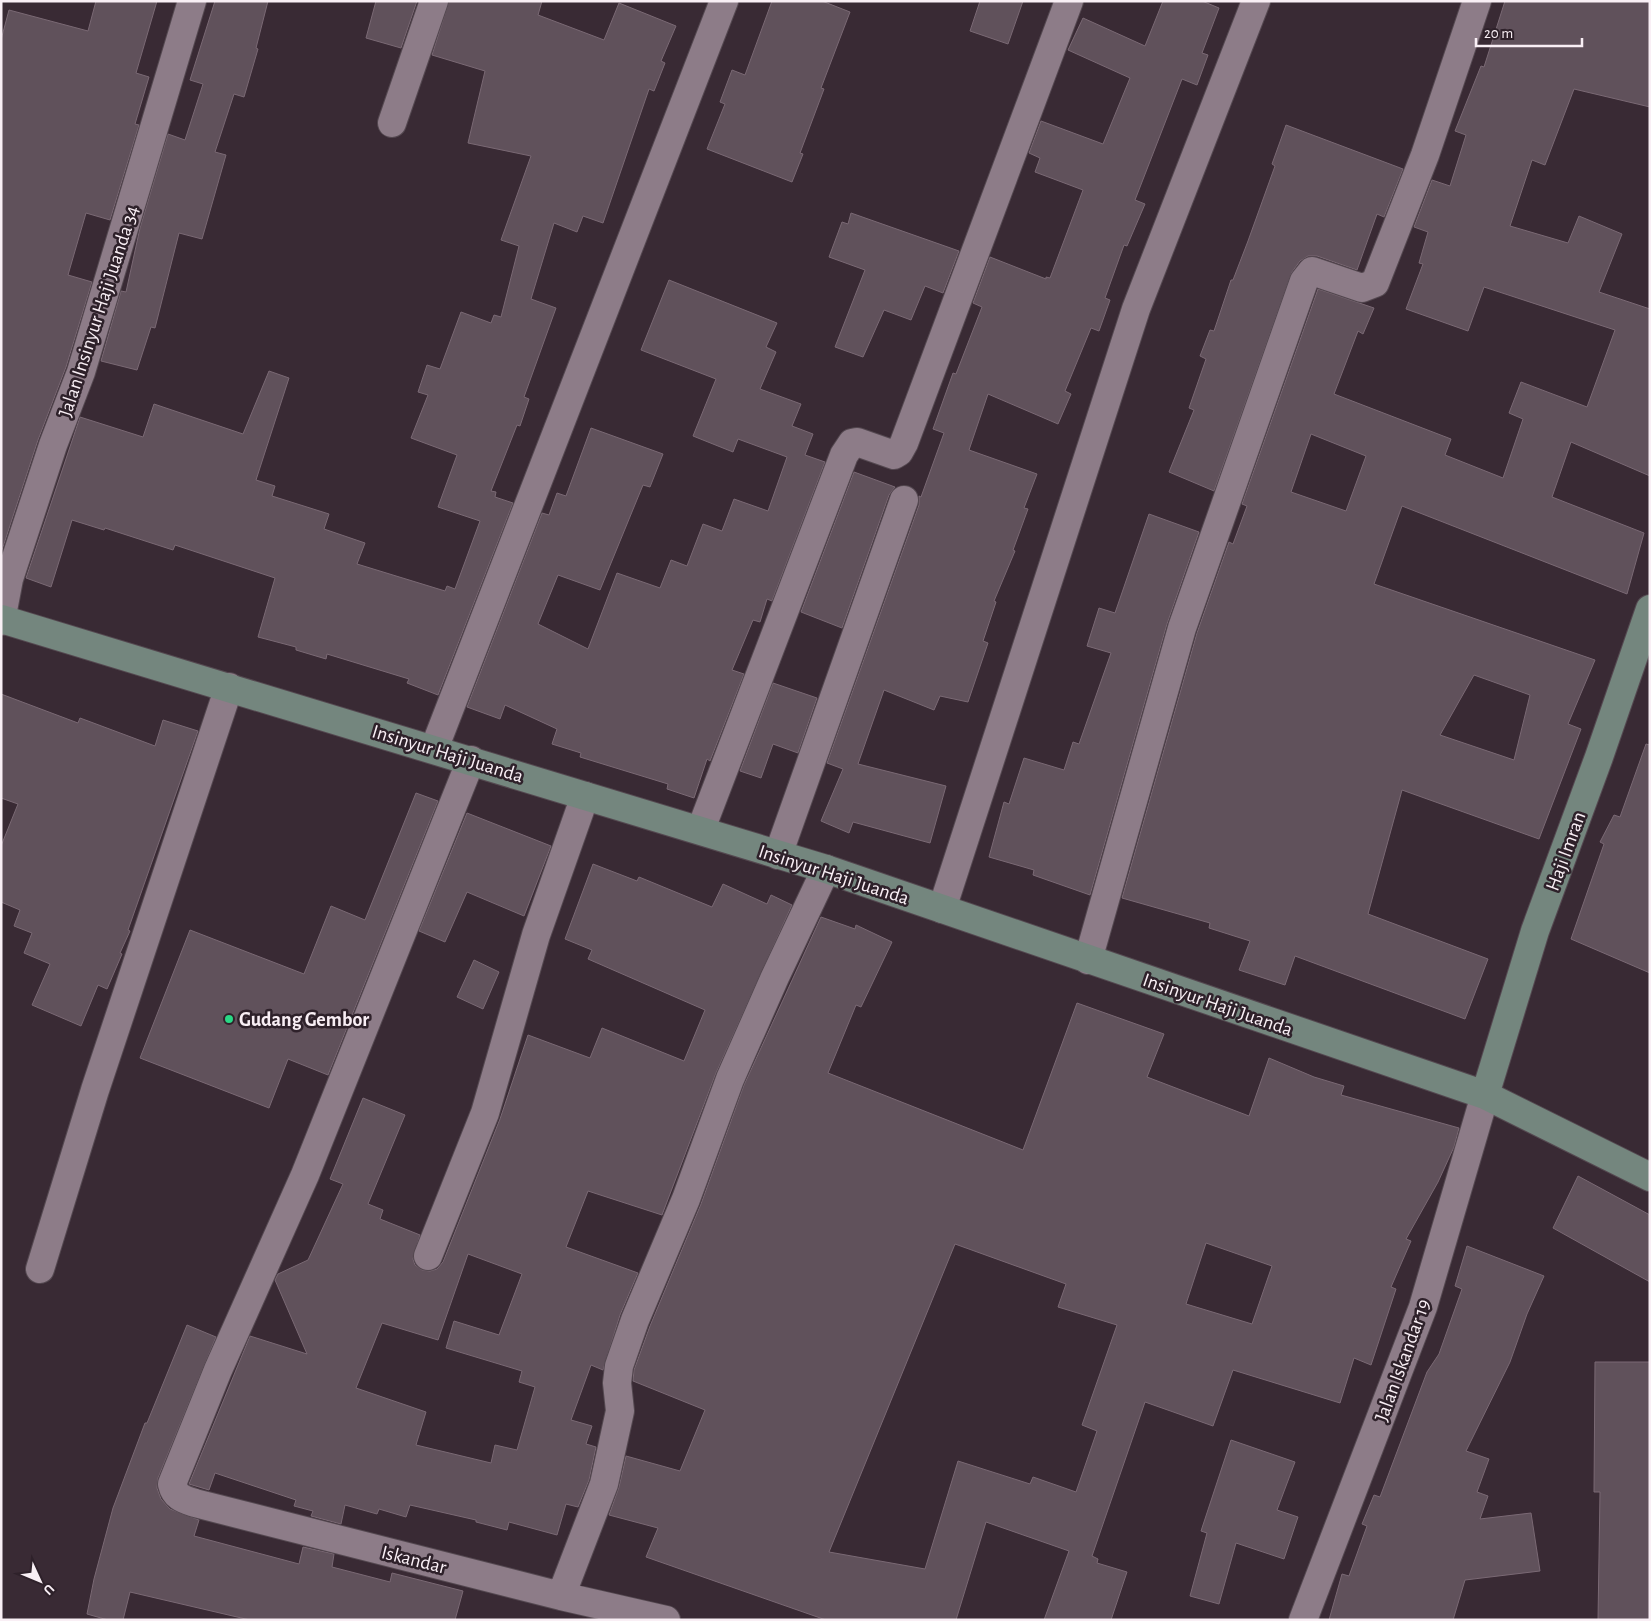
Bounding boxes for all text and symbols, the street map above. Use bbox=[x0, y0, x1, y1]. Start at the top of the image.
scale bar bbox=[1476, 15, 1582, 47]
text: 20 m bbox=[1484, 26, 1513, 41]
street label: Jalan Insinyur Haji Juanda 34 bbox=[55, 203, 143, 419]
street label: Insinyur Haji Juanda bbox=[370, 721, 526, 786]
street label: Haji Imran bbox=[1542, 809, 1589, 894]
street label: Insinyur Haji Juanda bbox=[756, 841, 911, 909]
street label: Insinyur Haji Juanda bbox=[1140, 970, 1295, 1040]
place label: Gudang Gembor bbox=[239, 1010, 369, 1030]
marker: Gudang Gembor bbox=[223, 1013, 235, 1025]
street label: Jalan Iskandar 19 bbox=[1372, 1297, 1434, 1424]
street label: Iskandar bbox=[379, 1542, 449, 1578]
north arrow bbox=[15, 1556, 65, 1606]
text: U bbox=[40, 1581, 57, 1597]

